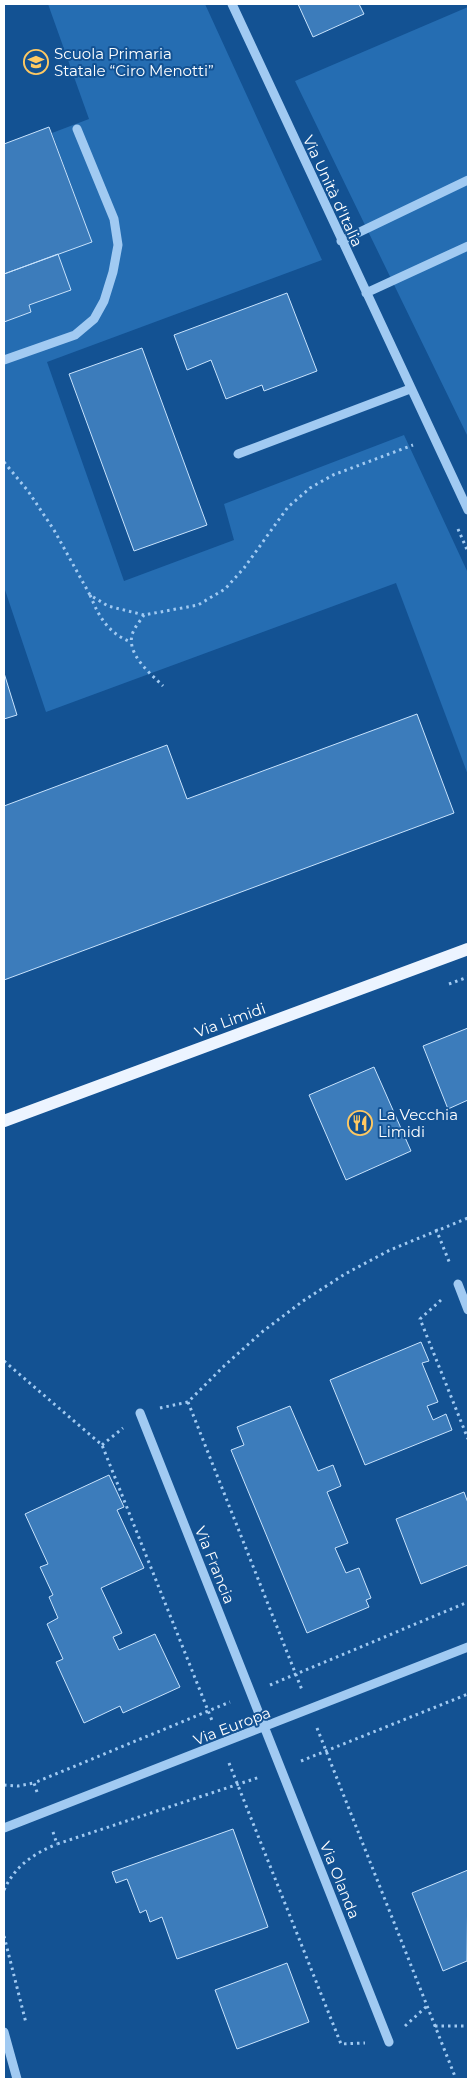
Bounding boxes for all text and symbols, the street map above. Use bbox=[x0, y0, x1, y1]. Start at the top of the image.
place label: Scuola Primaria Statale “Ciro Menotti” bbox=[54, 44, 214, 80]
school or university icon: Scuola Primaria Statale “Ciro Menotti” bbox=[23, 49, 49, 75]
street label: Via Unità d'Italia bbox=[299, 132, 367, 250]
street label: Via Limidi bbox=[192, 998, 268, 1042]
place label: La Vecchia Limidi bbox=[378, 1105, 458, 1141]
restaurant icon: La Vecchia Limidi bbox=[347, 1110, 373, 1136]
street label: Via Francia bbox=[191, 1523, 239, 1607]
street label: Via Europa bbox=[191, 1703, 273, 1749]
street label: Via Olanda bbox=[316, 1839, 364, 1921]

